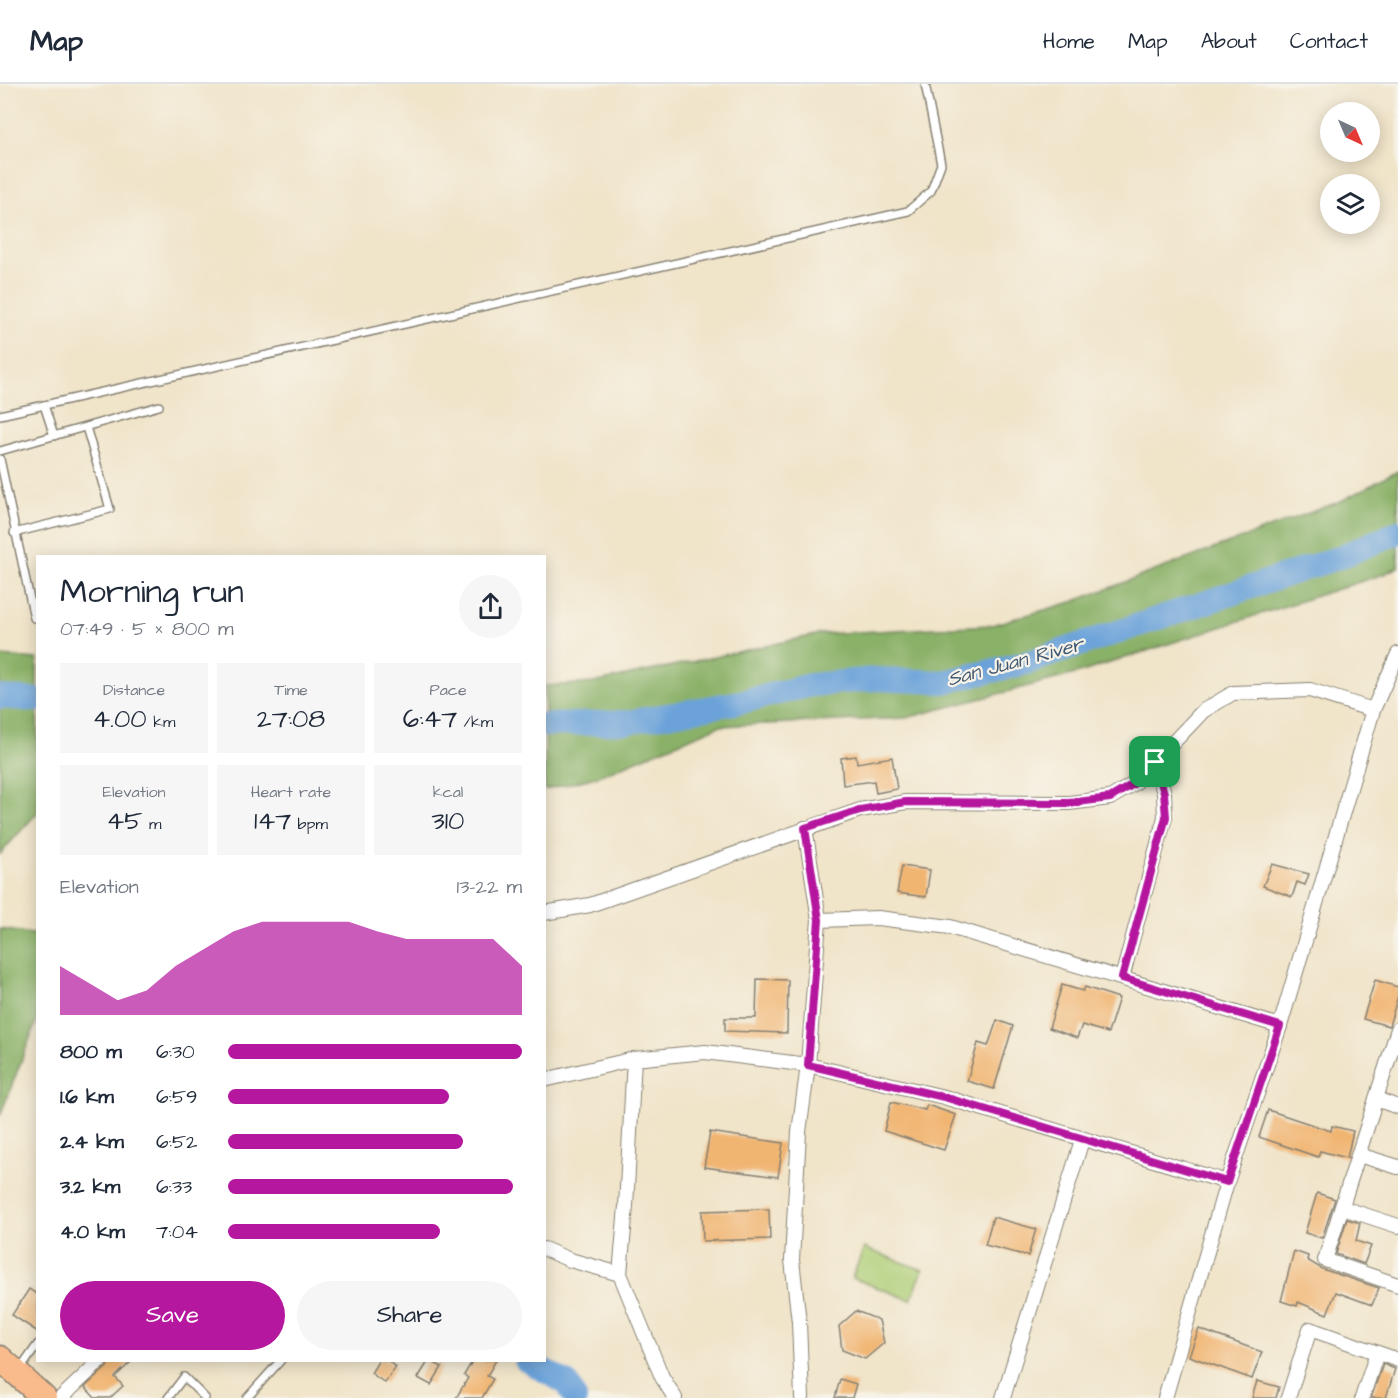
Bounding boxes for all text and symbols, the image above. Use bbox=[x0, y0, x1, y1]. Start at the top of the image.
text: Map bbox=[30, 22, 83, 61]
text: Home bbox=[1043, 27, 1095, 56]
text: Map bbox=[1128, 27, 1168, 56]
text: About bbox=[1201, 27, 1257, 56]
text: Contact bbox=[1290, 27, 1368, 56]
north arrow bbox=[1320, 102, 1380, 162]
map controls bbox=[1320, 102, 1380, 234]
button: layers bbox=[1320, 174, 1380, 234]
text: Morning run bbox=[60, 569, 244, 615]
button: share bbox=[459, 575, 522, 638]
text: 07:49 · 5 × 800 m bbox=[60, 615, 233, 643]
water label: San Juan River bbox=[944, 630, 1088, 694]
text: Distance bbox=[103, 679, 165, 701]
text: Time bbox=[274, 679, 308, 701]
text: Pace bbox=[429, 679, 467, 701]
text: 4.00 bbox=[93, 701, 147, 737]
text: 27:08 bbox=[257, 701, 325, 737]
text: 6:47 bbox=[403, 701, 457, 737]
text: km bbox=[147, 711, 175, 733]
text: /km bbox=[457, 711, 493, 733]
pin bbox=[1129, 736, 1180, 787]
icon: arrive bbox=[1138, 745, 1171, 778]
text: Elevation bbox=[103, 781, 165, 803]
text: Heart rate bbox=[251, 781, 331, 803]
text: kcal bbox=[433, 781, 463, 803]
text: 45 bbox=[107, 803, 143, 839]
text: 147 bbox=[254, 803, 291, 839]
text: 310 bbox=[432, 803, 464, 839]
text: m bbox=[143, 813, 161, 835]
text: bpm bbox=[291, 813, 328, 835]
text: Elevation bbox=[60, 873, 139, 901]
text: 13–22 m bbox=[457, 873, 522, 901]
text: 800 m bbox=[60, 1038, 122, 1066]
text: 6:30 bbox=[156, 1038, 195, 1066]
text: 1.6 km bbox=[60, 1083, 114, 1111]
text: 6:59 bbox=[156, 1083, 197, 1111]
text: 2.4 km bbox=[60, 1128, 124, 1156]
text: 6:52 bbox=[156, 1128, 197, 1156]
text: 3.2 km bbox=[60, 1173, 120, 1201]
text: 6:33 bbox=[156, 1173, 192, 1201]
text: 4.0 km bbox=[60, 1218, 125, 1246]
text: 7:04 bbox=[156, 1218, 198, 1246]
button: Save bbox=[60, 1281, 285, 1350]
button: Share bbox=[297, 1281, 522, 1350]

